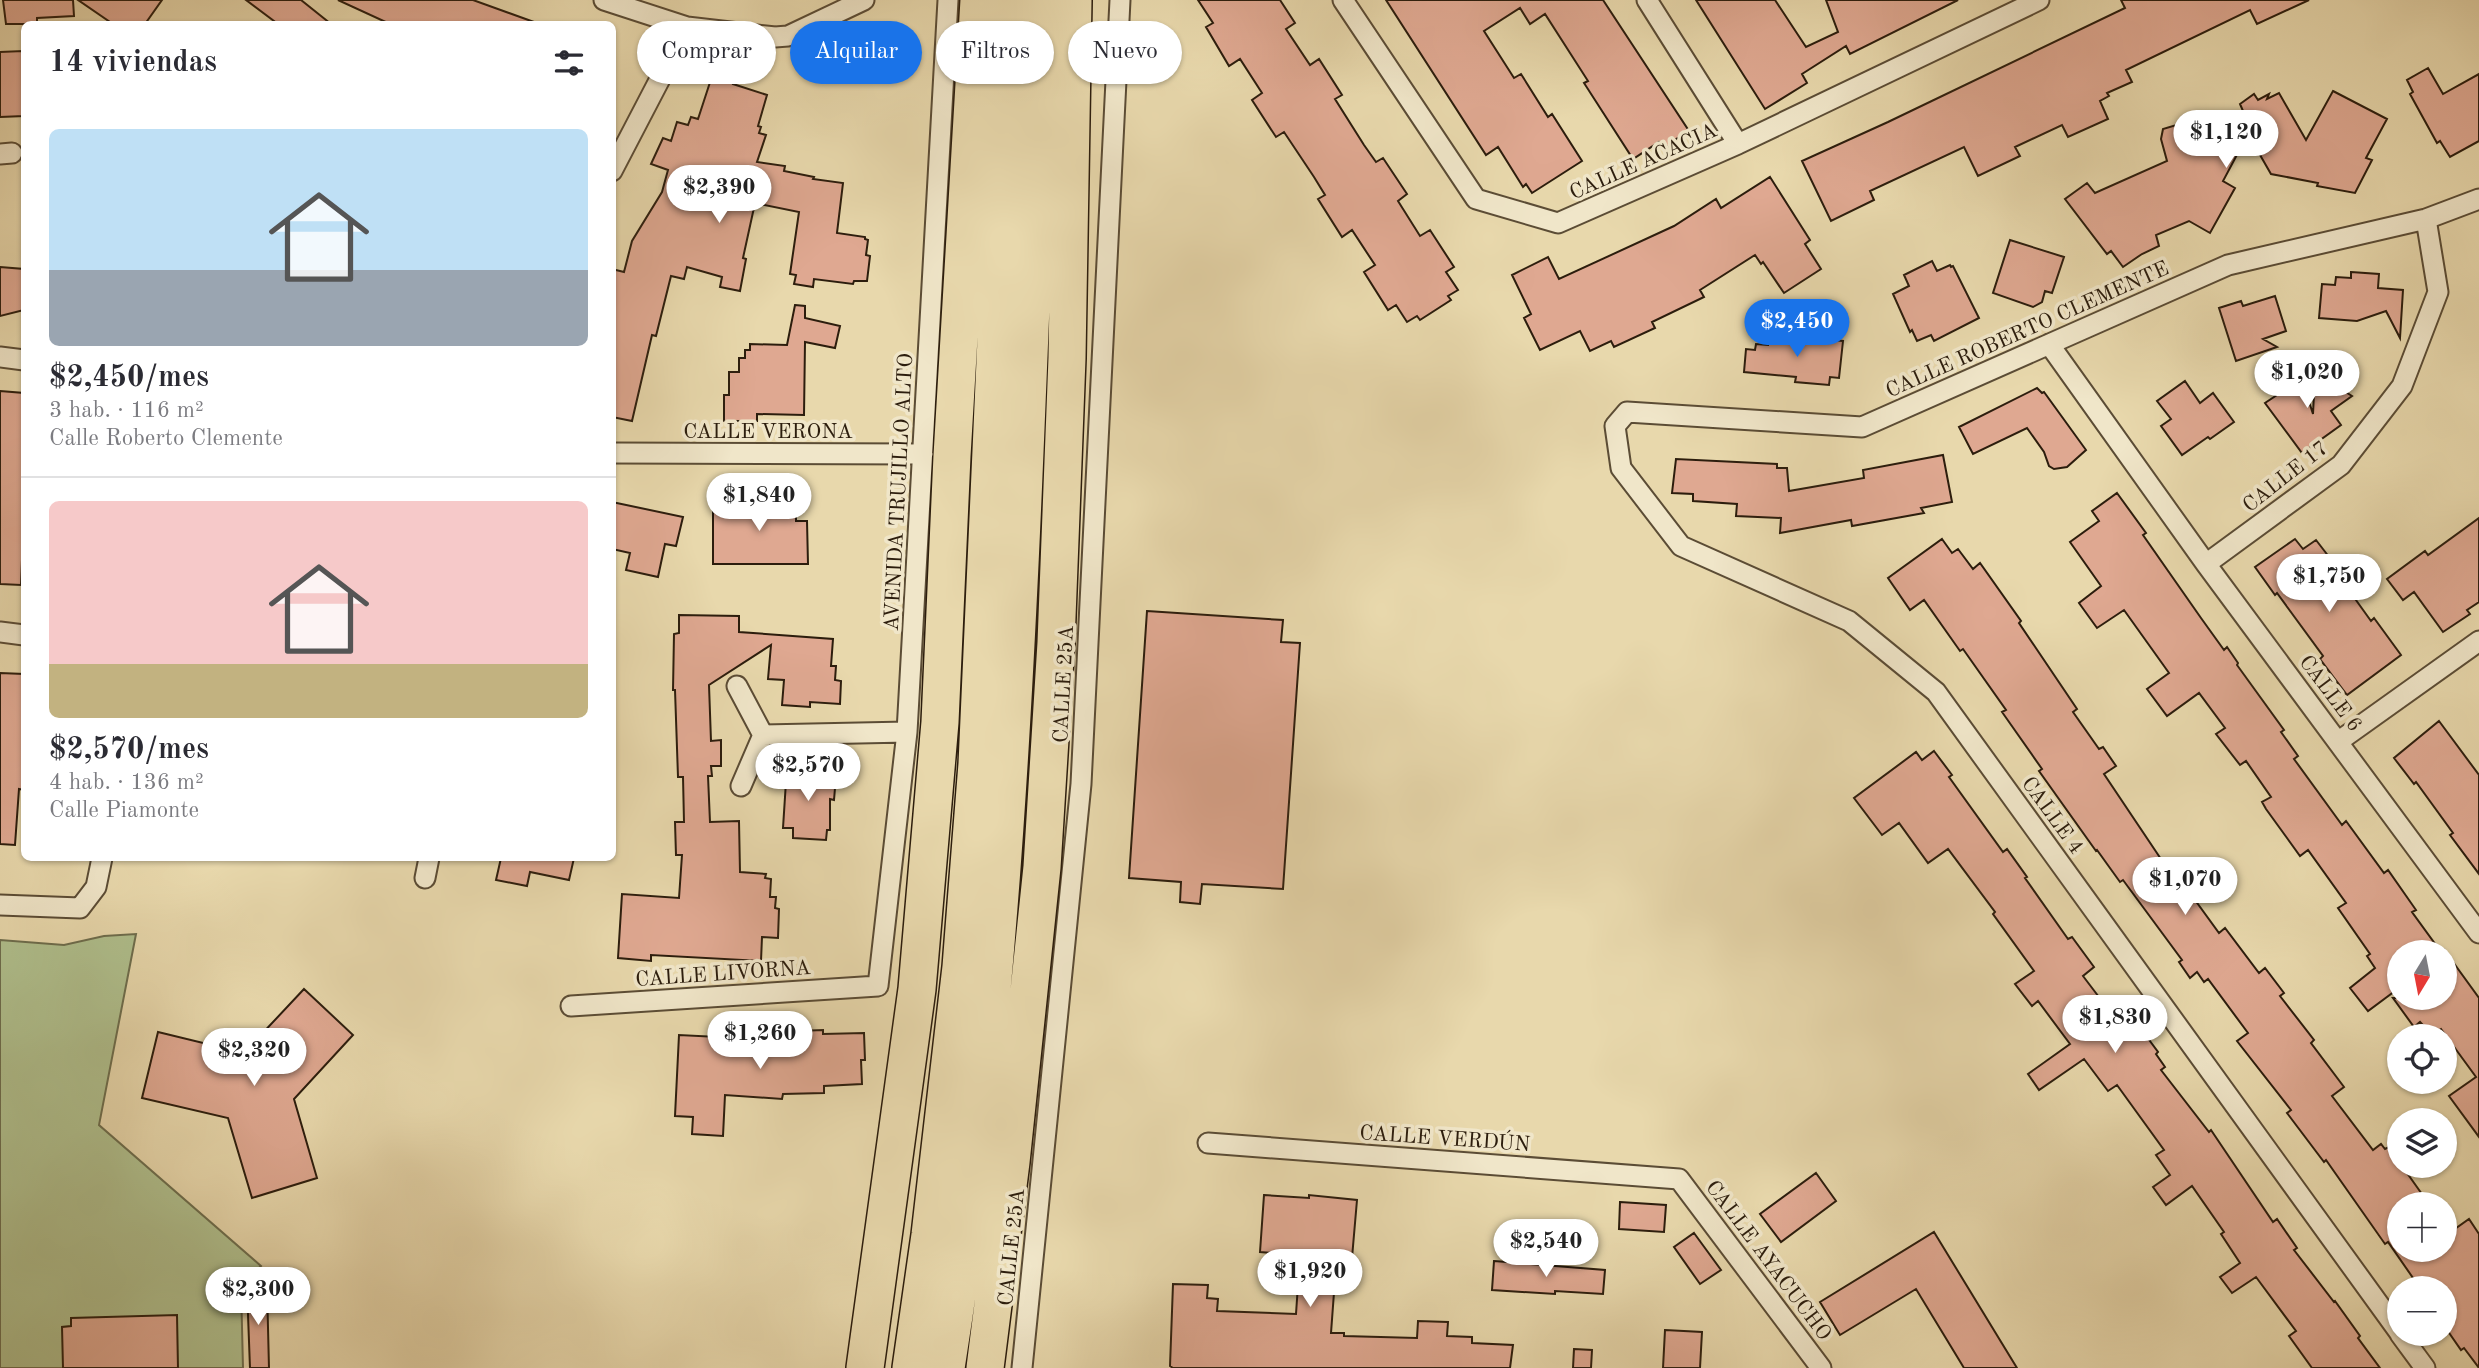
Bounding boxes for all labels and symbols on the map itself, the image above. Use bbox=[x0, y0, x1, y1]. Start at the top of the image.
pin: $1,120 bbox=[2169, 110, 2283, 170]
street label: CALLE ACACIA bbox=[1567, 120, 1721, 204]
pin: $2,390 bbox=[662, 166, 776, 225]
street label: CALLE ROBERTO CLEMENTE bbox=[1883, 258, 2172, 402]
pin: $2,450 bbox=[1740, 300, 1854, 359]
pin: $1,020 bbox=[2250, 350, 2364, 410]
street label: AVENIDA TRUJILLO ALTO bbox=[882, 352, 917, 632]
street label: CALLE VERONA bbox=[683, 422, 853, 443]
street label: CALLE 17 bbox=[2239, 438, 2333, 517]
pin: $1,840 bbox=[702, 474, 816, 533]
pin: $1,750 bbox=[2272, 554, 2386, 614]
street label: CALLE 25A bbox=[1051, 625, 1078, 744]
street label: CALLE 6 bbox=[2294, 652, 2365, 736]
pin: $2,570 bbox=[751, 744, 865, 803]
street label: CALLE 4 bbox=[2017, 773, 2087, 858]
pin: $1,070 bbox=[2128, 858, 2242, 917]
north arrow bbox=[2387, 940, 2457, 1010]
street label: CALLE LIVORNA bbox=[635, 958, 812, 991]
pin: $1,830 bbox=[2058, 996, 2172, 1055]
pin: $1,260 bbox=[703, 1012, 817, 1071]
pin: $2,320 bbox=[197, 1028, 311, 1088]
street label: CALLE VERDÚN bbox=[1359, 1118, 1531, 1156]
street label: CALLE AYACUCHO bbox=[1701, 1177, 1835, 1345]
street label: CALLE 25A bbox=[996, 1187, 1029, 1307]
pin: $2,540 bbox=[1489, 1220, 1603, 1279]
pin: $1,920 bbox=[1253, 1250, 1367, 1309]
pin: $2,300 bbox=[201, 1268, 315, 1327]

